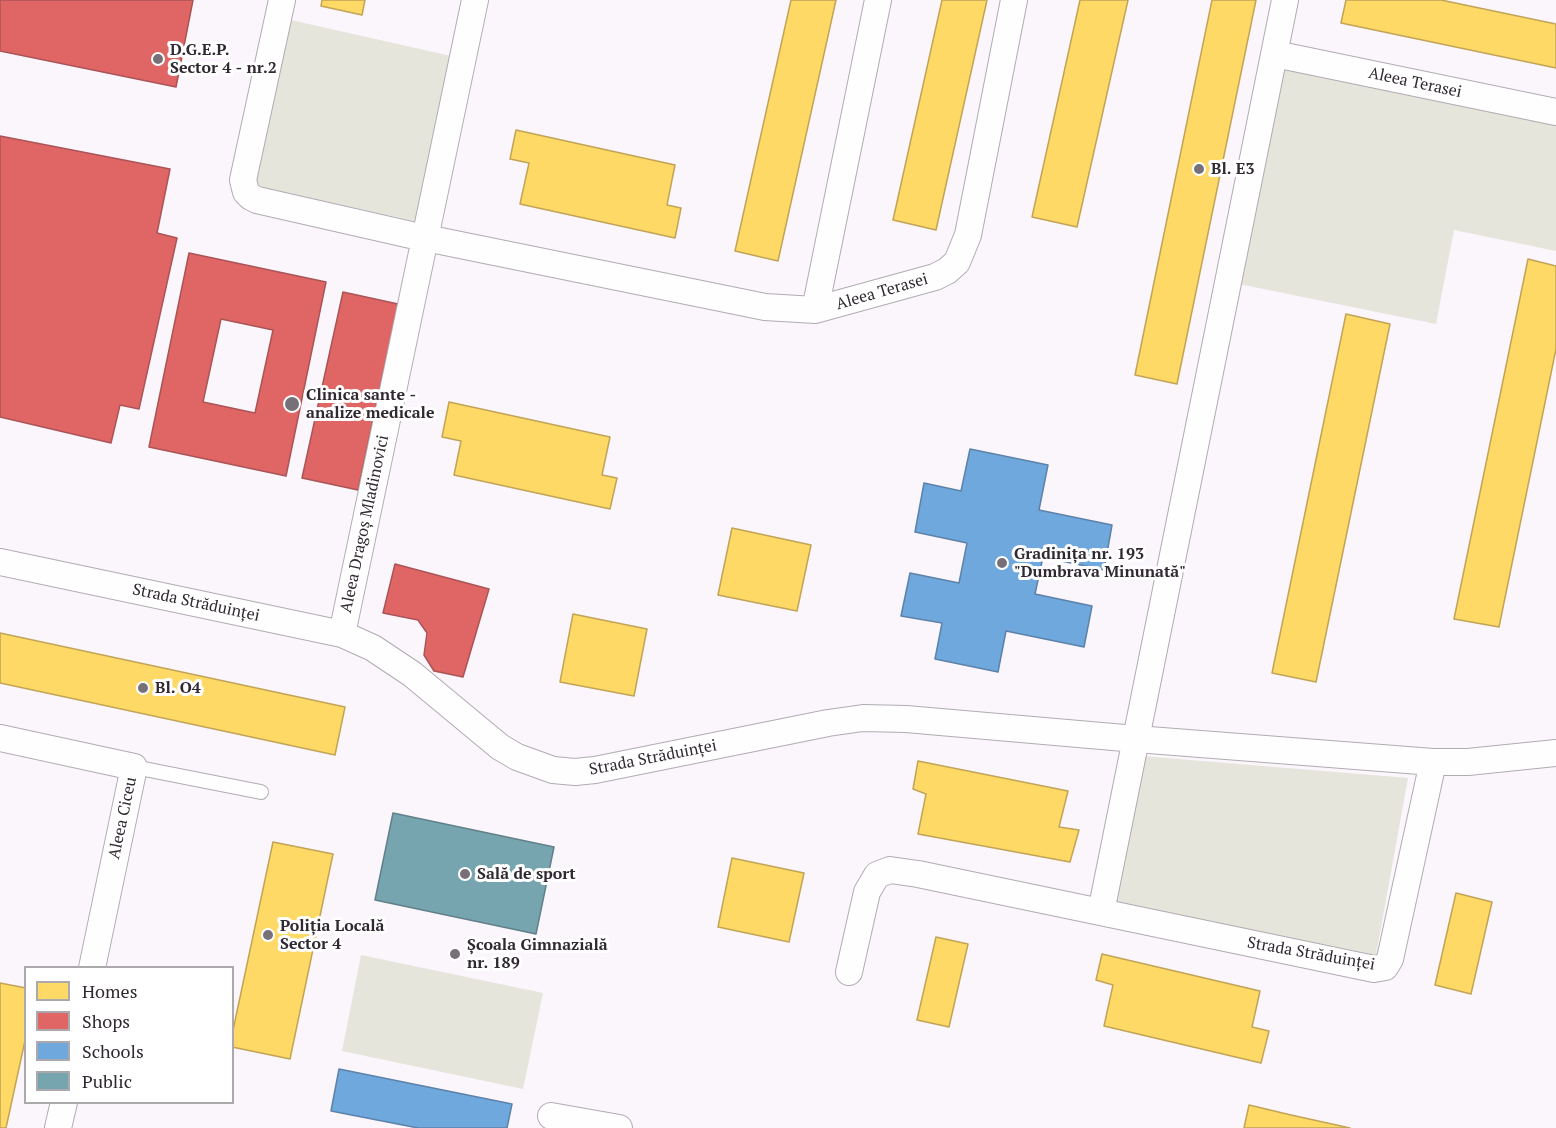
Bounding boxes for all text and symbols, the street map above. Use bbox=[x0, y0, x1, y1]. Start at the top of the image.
place label: D.G.E.P. Sector 4 - nr.2 bbox=[170, 40, 277, 78]
marker: D.G.E.P. Sector 4 - nr.2 bbox=[151, 52, 165, 66]
street label: Aleea Terasei bbox=[1367, 64, 1463, 102]
place label: Bl. E3 bbox=[1211, 159, 1254, 179]
marker: Bl. E3 bbox=[1192, 162, 1206, 176]
street label: Aleea Terasei bbox=[834, 270, 930, 314]
place label: Clinica sante - analize medicale bbox=[306, 385, 435, 423]
marker: Clinica sante - analize medicale bbox=[283, 395, 301, 413]
street label: Aleea Dragoș Mladinovici bbox=[337, 433, 393, 615]
place label: Gradinița nr. 193 "Dumbrava Minunată" bbox=[1014, 544, 1186, 582]
marker: Gradinița nr. 193 "Dumbrava Minunată" bbox=[995, 556, 1009, 570]
street label: Strada Străduinței bbox=[131, 580, 261, 626]
place label: Bl. O4 bbox=[155, 678, 201, 698]
marker: Bl. O4 bbox=[136, 681, 150, 695]
street label: Strada Străduinței bbox=[588, 736, 718, 780]
street label: Aleea Ciceu bbox=[105, 775, 141, 861]
place label: Sală de sport bbox=[477, 864, 576, 884]
marker: Sală de sport bbox=[458, 867, 472, 881]
place label: Poliția Locală Sector 4 bbox=[280, 916, 385, 954]
marker: Poliția Locală Sector 4 bbox=[261, 928, 275, 942]
street label: Strada Străduinței bbox=[1246, 933, 1376, 975]
place label: Școala Gimnazială nr. 189 bbox=[467, 935, 608, 973]
marker: Școala Gimnazială nr. 189 bbox=[448, 947, 462, 961]
legend bbox=[24, 966, 234, 1104]
text: Homes bbox=[82, 979, 137, 1003]
text: Shops bbox=[82, 1009, 130, 1033]
text: Schools bbox=[82, 1039, 144, 1063]
text: Public bbox=[82, 1069, 132, 1093]

